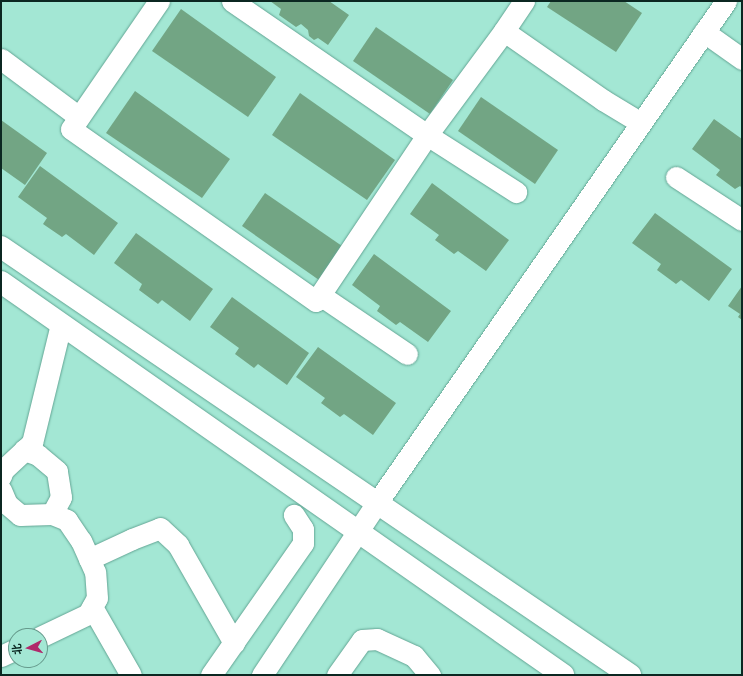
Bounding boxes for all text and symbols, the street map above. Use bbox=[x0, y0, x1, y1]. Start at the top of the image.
north arrow bbox=[8, 628, 48, 668]
text: 北 bbox=[10, 643, 25, 655]

